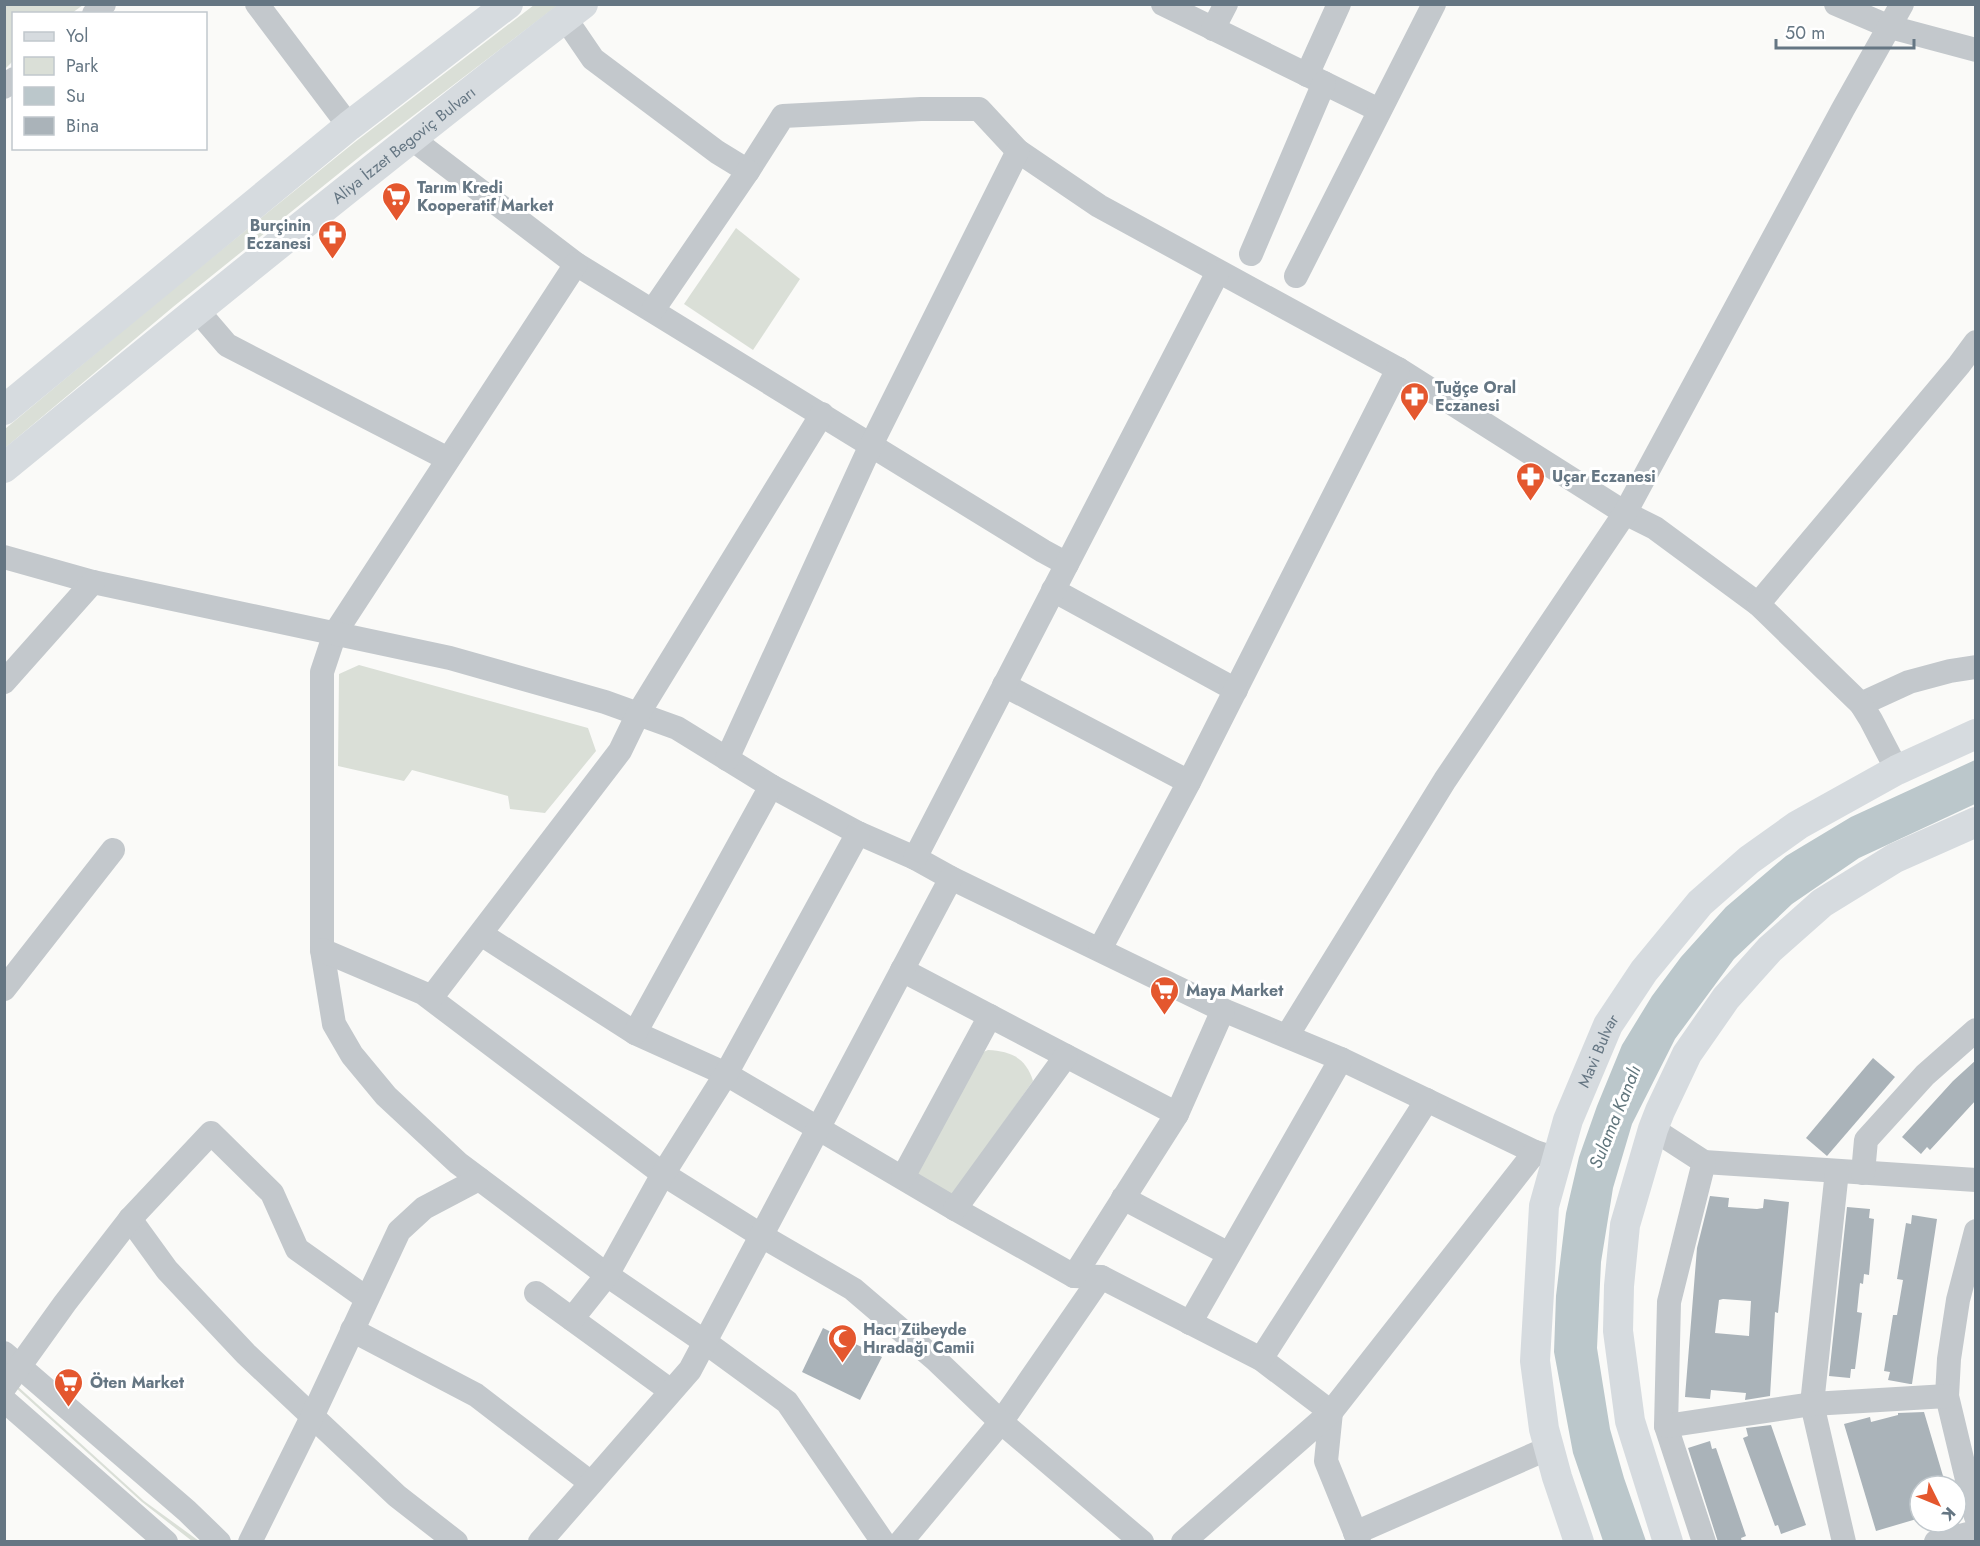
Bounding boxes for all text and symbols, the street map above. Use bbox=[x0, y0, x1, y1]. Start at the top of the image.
legend bbox=[12, 12, 207, 150]
scale bar bbox=[1776, 12, 1914, 50]
text: 50 m bbox=[1785, 20, 1825, 46]
text: Yol bbox=[66, 23, 88, 49]
text: Park bbox=[66, 53, 98, 79]
street label: Aliya İzzet Begoviç Bulvarı bbox=[327, 80, 480, 209]
text: Su bbox=[66, 83, 85, 109]
text: Bina bbox=[66, 113, 99, 139]
place label: Tarım Kredi Kooperatif Market bbox=[417, 176, 554, 217]
supermarket icon: Tarım Kredi Kooperatif Market bbox=[380, 180, 412, 222]
place label: Burçinin Eczanesi bbox=[246, 214, 311, 255]
pharmacy icon: Burçinin Eczanesi bbox=[316, 218, 348, 260]
place label: Tuğçe Oral Eczanesi bbox=[1435, 376, 1516, 417]
pharmacy icon: Tuğçe Oral Eczanesi bbox=[1398, 380, 1430, 422]
pharmacy icon: Uçar Eczanesi bbox=[1515, 460, 1547, 502]
place label: Uçar Eczanesi bbox=[1552, 465, 1656, 488]
supermarket icon: Maya Market bbox=[1149, 974, 1181, 1016]
place label: Maya Market bbox=[1186, 979, 1284, 1002]
street label: Mavi Bulvar bbox=[1572, 1009, 1624, 1091]
water label: Sulama Kanalı bbox=[1582, 1062, 1648, 1172]
place label: Hacı Zübeyde Hıradağı Camii bbox=[863, 1318, 974, 1359]
mosque icon: Hacı Zübeyde Hıradağı Camii bbox=[826, 1322, 858, 1364]
supermarket icon: Öten Market bbox=[53, 1366, 85, 1408]
place label: Öten Market bbox=[90, 1371, 185, 1394]
north arrow bbox=[1908, 1474, 1968, 1534]
text: K bbox=[1936, 1502, 1961, 1526]

